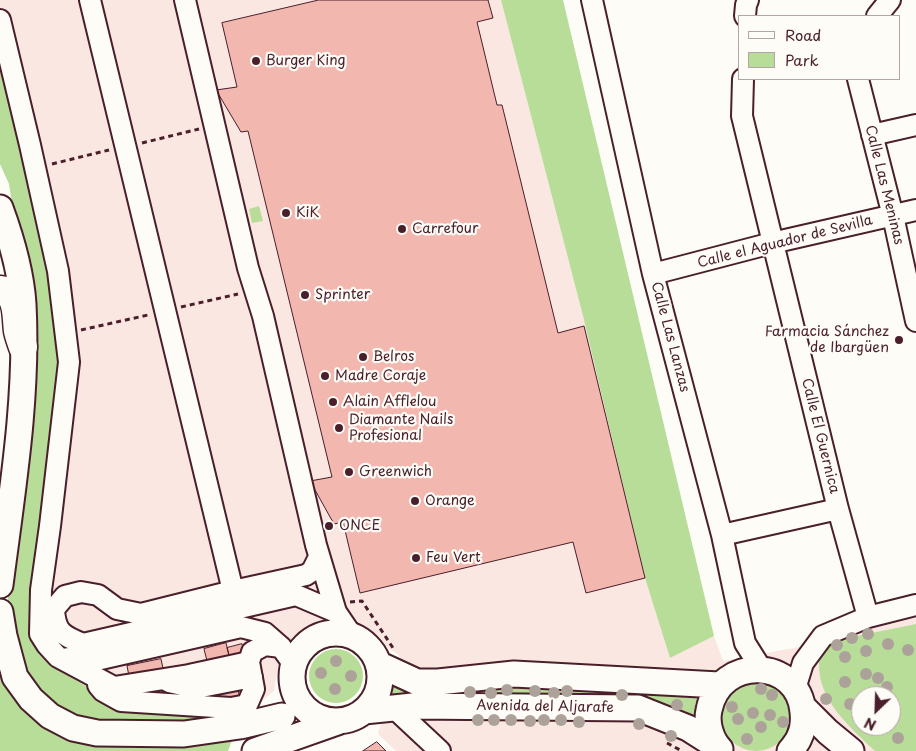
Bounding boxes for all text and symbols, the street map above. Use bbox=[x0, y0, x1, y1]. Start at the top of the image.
legend bbox=[738, 15, 901, 80]
text: Road bbox=[785, 23, 821, 46]
text: Park bbox=[785, 48, 819, 71]
place label: Burger King bbox=[266, 53, 346, 69]
marker: Burger King bbox=[250, 55, 262, 67]
street label: Calle Las Meninas bbox=[861, 123, 907, 247]
place label: KiK bbox=[296, 205, 319, 221]
marker: KiK bbox=[280, 207, 292, 219]
street label: Calle el Aguador de Sevilla bbox=[696, 212, 874, 272]
place label: Carrefour bbox=[412, 221, 478, 237]
marker: Carrefour bbox=[396, 223, 408, 235]
street label: Calle Las Lanzas bbox=[647, 280, 693, 394]
place label: Sprinter bbox=[315, 287, 370, 303]
marker: Sprinter bbox=[299, 289, 311, 301]
place label: Farmacia Sánchez de Ibargüen bbox=[765, 324, 889, 357]
marker: Farmacia Sánchez de Ibargüen bbox=[893, 334, 905, 346]
place label: Belros bbox=[373, 349, 414, 365]
marker: Belros bbox=[357, 351, 369, 363]
place label: Madre Coraje bbox=[335, 368, 426, 384]
marker: Madre Coraje bbox=[319, 370, 331, 382]
street label: Calle El Guernica bbox=[798, 377, 842, 495]
place label: Alain Afflelou bbox=[343, 394, 436, 410]
marker: Alain Afflelou bbox=[327, 396, 339, 408]
place label: Diamante Nails Profesional bbox=[349, 412, 453, 444]
marker: Diamante Nails Profesional bbox=[333, 422, 345, 434]
place label: Greenwich bbox=[359, 464, 432, 480]
marker: Greenwich bbox=[343, 466, 355, 478]
place label: Orange bbox=[425, 493, 475, 509]
marker: Orange bbox=[409, 495, 421, 507]
place label: ONCE bbox=[339, 518, 380, 534]
marker: ONCE bbox=[323, 520, 335, 532]
place label: Feu Vert bbox=[426, 550, 481, 566]
marker: Feu Vert bbox=[410, 552, 422, 564]
north arrow bbox=[851, 686, 901, 736]
street label: Avenida del Aljarafe bbox=[476, 697, 614, 717]
text: N bbox=[861, 712, 879, 736]

